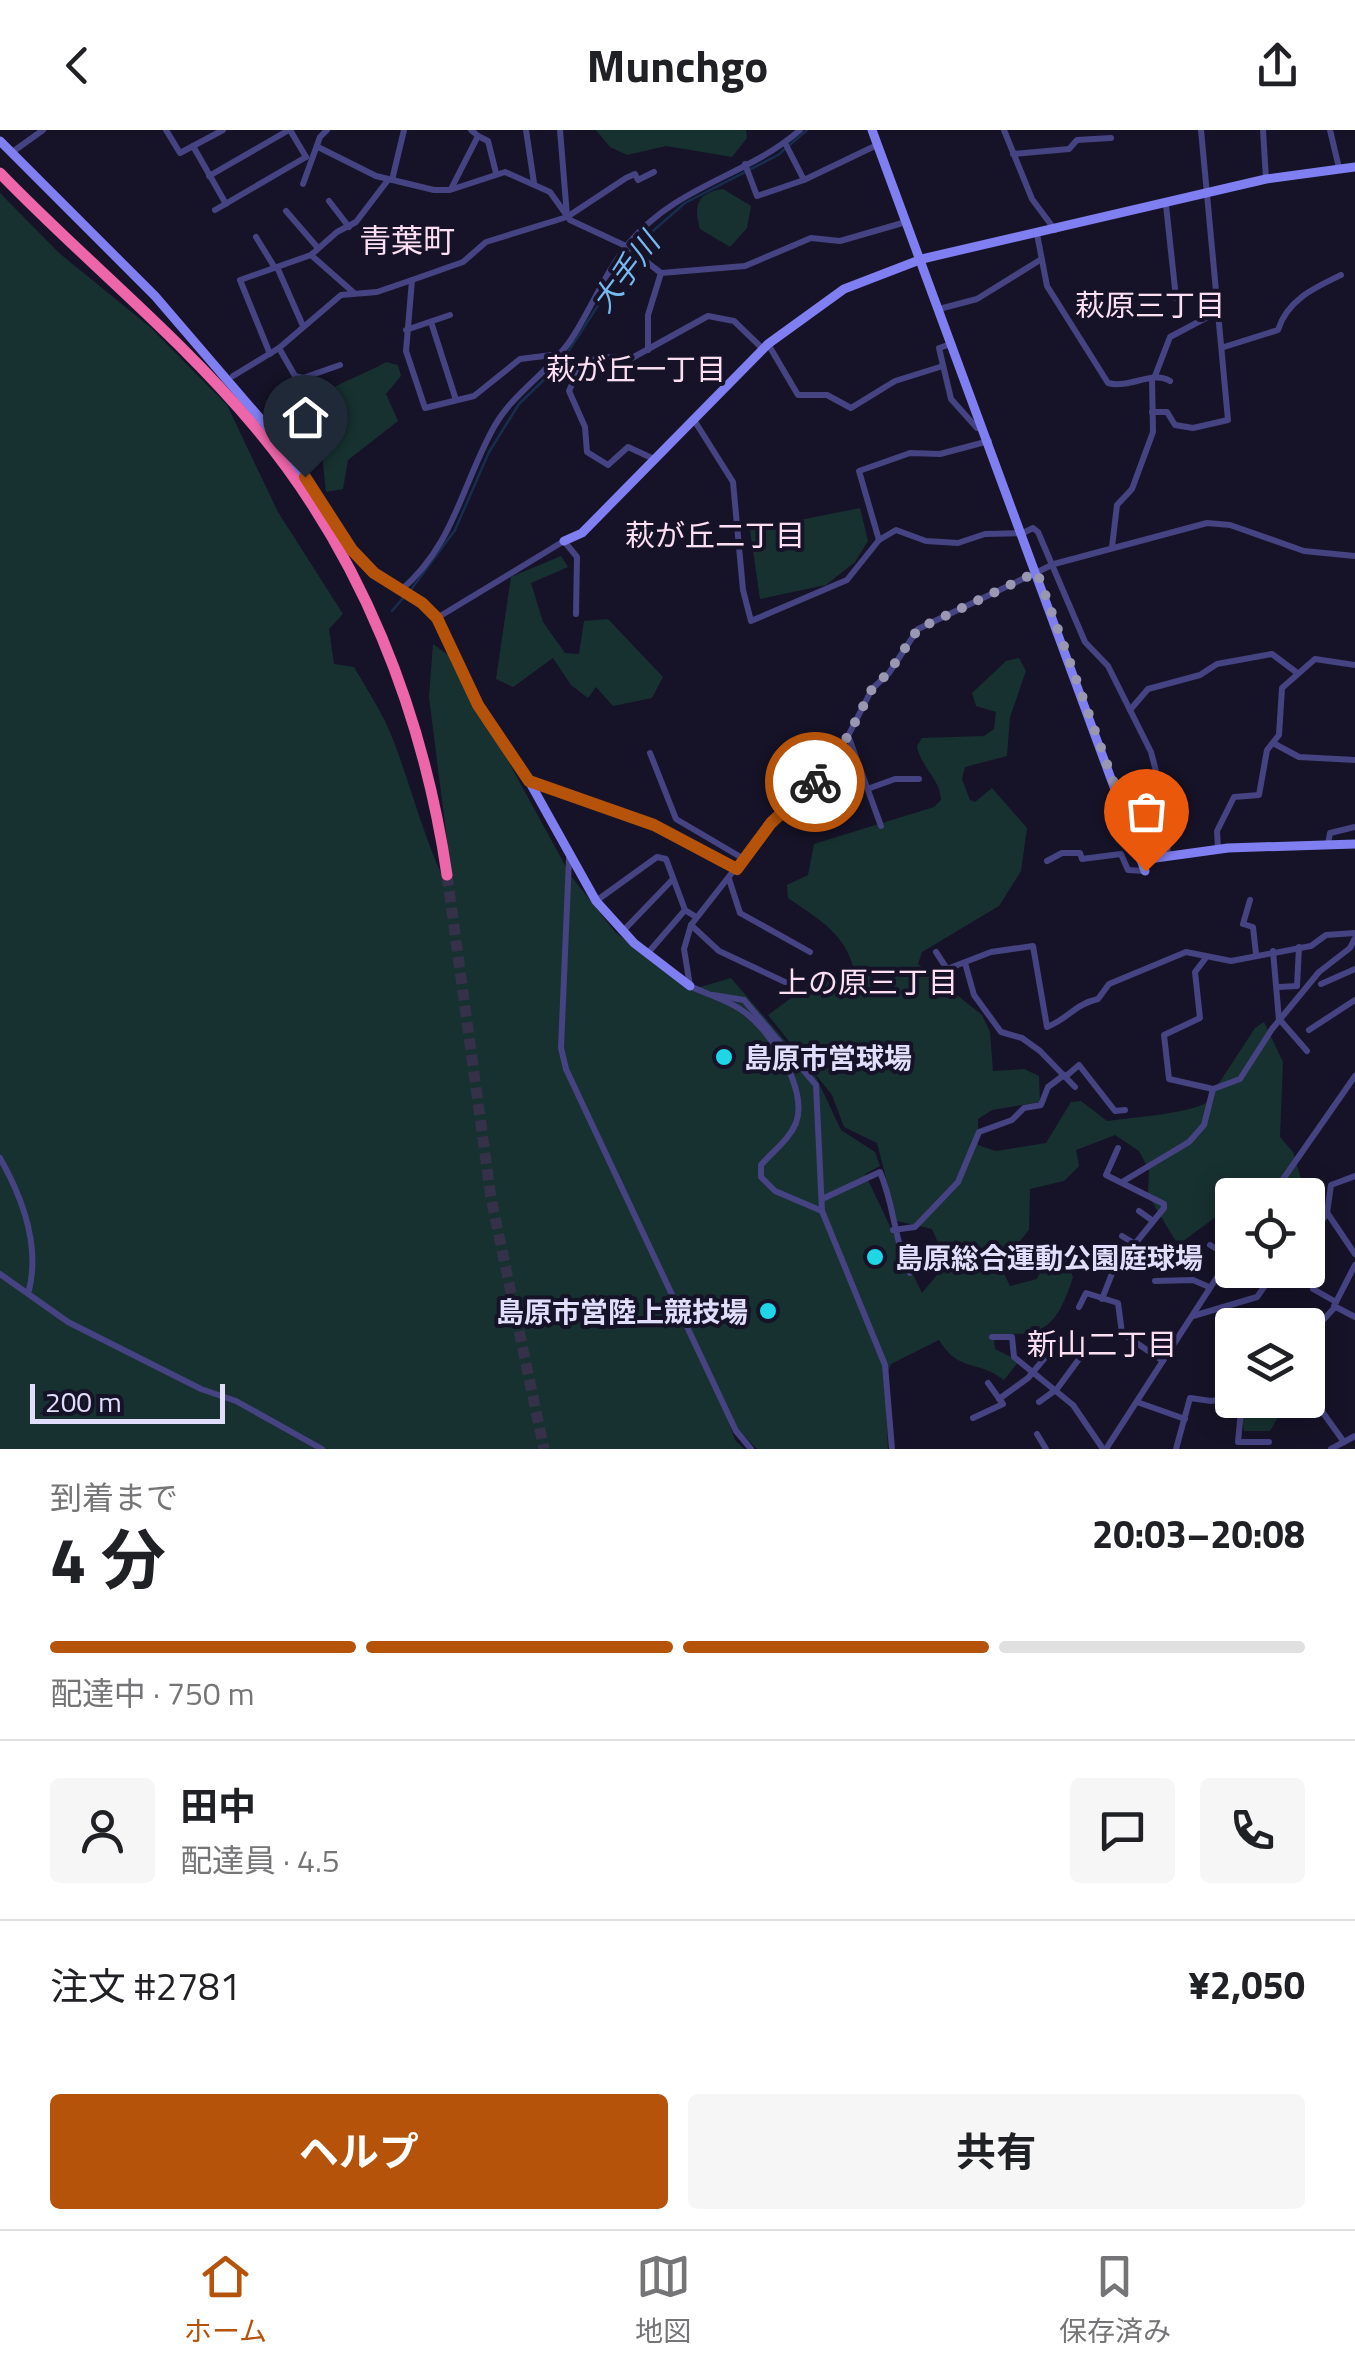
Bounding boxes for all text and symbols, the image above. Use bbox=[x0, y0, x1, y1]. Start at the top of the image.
text: Munchgo bbox=[587, 31, 768, 99]
icon: back bbox=[50, 38, 105, 93]
icon: share bbox=[1250, 38, 1305, 93]
district label: 青葉町 bbox=[359, 216, 455, 264]
water label: 大手川 bbox=[580, 220, 672, 322]
district label: 萩原三丁目 bbox=[1075, 282, 1225, 328]
district label: 萩が丘一丁目 bbox=[546, 346, 726, 392]
pin bbox=[263, 375, 348, 478]
icon: home bbox=[278, 390, 333, 445]
district label: 萩が丘二丁目 bbox=[625, 512, 805, 558]
courier bbox=[765, 732, 865, 832]
icon: bike bbox=[788, 755, 843, 810]
pin bbox=[1104, 769, 1189, 872]
icon: bag bbox=[1119, 784, 1174, 839]
district label: 上の原三丁目 bbox=[778, 959, 958, 1005]
place label: 島原市営球場 bbox=[744, 1036, 912, 1079]
marker: 島原市営球場 bbox=[713, 1046, 735, 1068]
map controls bbox=[1215, 1178, 1325, 1418]
button: locate bbox=[1215, 1178, 1325, 1288]
place label: 島原総合運動公園庭球場 bbox=[895, 1236, 1203, 1279]
marker: 島原総合運動公園庭球場 bbox=[864, 1246, 886, 1268]
place label: 島原市営陸上競技場 bbox=[496, 1290, 748, 1333]
marker: 島原市営陸上競技場 bbox=[757, 1300, 779, 1322]
button: layers bbox=[1215, 1308, 1325, 1418]
district label: 新山二丁目 bbox=[1027, 1321, 1177, 1367]
scale bar bbox=[30, 1379, 225, 1424]
text: 200 m bbox=[45, 1380, 122, 1423]
text: 到着まで bbox=[50, 1473, 178, 1521]
text: 20:03–20:08 bbox=[1092, 1505, 1305, 1563]
text: 4 分 bbox=[50, 1509, 166, 1608]
text: 配達中 · 750 m bbox=[50, 1669, 255, 1717]
text: 田中 bbox=[180, 1777, 256, 1835]
button: person bbox=[50, 1778, 155, 1883]
button: chat bbox=[1070, 1778, 1175, 1883]
button: phone bbox=[1200, 1778, 1305, 1883]
text: 配達員 · 4.5 bbox=[180, 1836, 340, 1884]
text: ¥2,050 bbox=[1189, 1956, 1305, 2014]
text: 注文 #2781 bbox=[50, 1957, 241, 2015]
button: ヘルプ bbox=[50, 2094, 668, 2209]
button: 共有 bbox=[688, 2094, 1305, 2209]
tab: ホーム bbox=[184, 2249, 267, 2352]
tab: 地図 bbox=[635, 2249, 691, 2352]
tab: 保存済み bbox=[1059, 2249, 1171, 2352]

